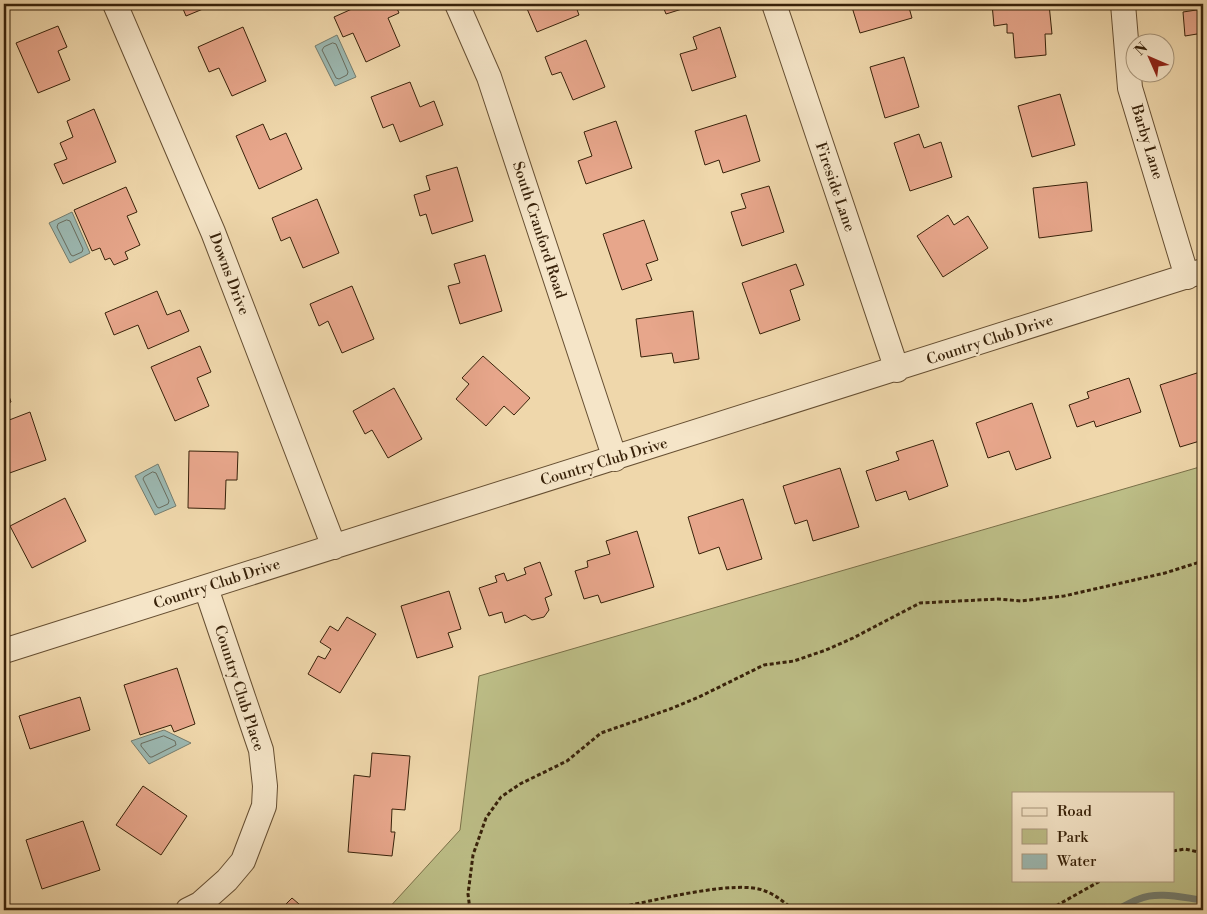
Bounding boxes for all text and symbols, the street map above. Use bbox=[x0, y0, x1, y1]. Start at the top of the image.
north arrow bbox=[1124, 32, 1174, 82]
text: N bbox=[1131, 39, 1152, 60]
street label: Barby Lane bbox=[1126, 101, 1167, 182]
street label: Fireside Lane bbox=[811, 140, 859, 234]
street label: South Cranford Road bbox=[508, 159, 570, 301]
street label: Downs Drive bbox=[205, 230, 253, 318]
street label: Country Club Drive bbox=[924, 311, 1056, 369]
street label: Country Club Drive bbox=[538, 434, 670, 490]
street label: Country Club Drive bbox=[151, 555, 283, 613]
street label: Country Club Place bbox=[210, 623, 268, 753]
legend bbox=[1012, 792, 1174, 882]
text: Road bbox=[1057, 802, 1092, 821]
text: Park bbox=[1057, 828, 1089, 847]
text: Water bbox=[1056, 852, 1097, 871]

